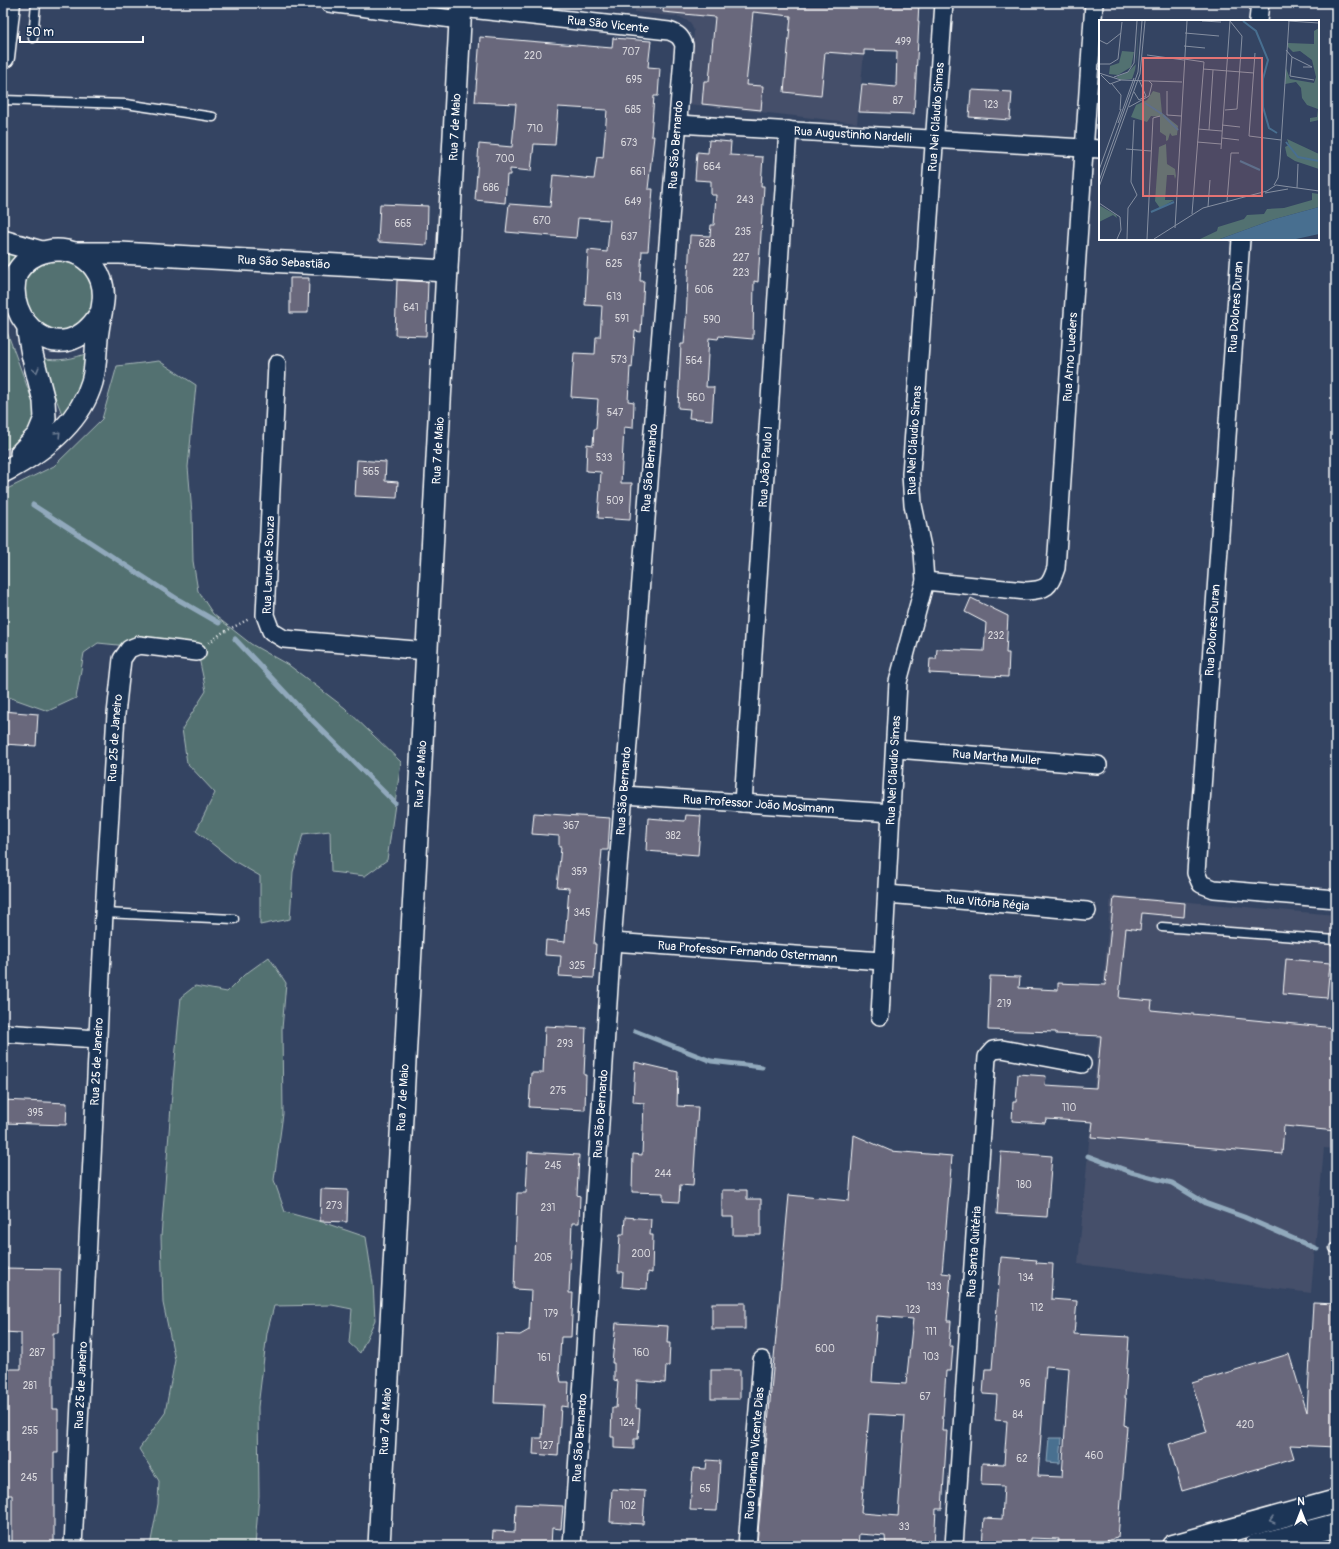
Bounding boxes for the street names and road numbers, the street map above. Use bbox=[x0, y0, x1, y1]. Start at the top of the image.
street label: Rua São Vicente bbox=[566, 12, 650, 36]
street label: Rua Nei Cláudio Simas bbox=[925, 61, 947, 172]
street label: Rua 7 de Maio bbox=[446, 92, 464, 161]
street label: Rua São Bernardo bbox=[665, 100, 687, 190]
street label: Rua Augustinho Nardelli bbox=[793, 123, 912, 145]
street label: Rua São Sebastião bbox=[237, 252, 331, 272]
street label: Rua Dolores Duran bbox=[1225, 260, 1247, 353]
street label: Rua Arno Lueders bbox=[1060, 311, 1081, 402]
street label: Rua Nei Cláudio Simas bbox=[904, 385, 925, 495]
street label: Rua 7 de Maio bbox=[429, 416, 447, 485]
street label: Rua São Bernardo bbox=[639, 423, 661, 513]
street label: Rua João Paulo I bbox=[755, 426, 776, 508]
street label: Rua Lauro de Souza bbox=[260, 515, 278, 614]
street label: Rua Dolores Duran bbox=[1202, 583, 1224, 676]
street label: Rua 25 de Janeiro bbox=[104, 693, 126, 782]
street label: Rua Nei Cláudio Simas bbox=[883, 715, 904, 825]
street label: Rua 7 de Maio bbox=[411, 739, 430, 808]
street label: Rua São Bernardo bbox=[613, 746, 635, 836]
street label: Rua Martha Muller bbox=[952, 746, 1042, 768]
street label: Rua Professor João Mosimann bbox=[683, 791, 835, 817]
street label: Rua Vitória Régia bbox=[945, 892, 1030, 914]
street label: Rua Professor Fernando Ostermann bbox=[657, 938, 838, 965]
street label: Rua 25 de Janeiro bbox=[87, 1017, 106, 1106]
street label: Rua 7 de Maio bbox=[393, 1063, 412, 1132]
street label: Rua São Bernardo bbox=[590, 1069, 612, 1159]
street label: Rua Santa Quitéria bbox=[963, 1205, 984, 1298]
street label: Rua 25 de Janeiro bbox=[71, 1340, 91, 1429]
street label: Rua Orlandina Vicente Dias bbox=[742, 1386, 767, 1520]
street label: Rua 7 de Maio bbox=[376, 1387, 395, 1455]
street label: Rua São Bernardo bbox=[569, 1393, 591, 1483]

